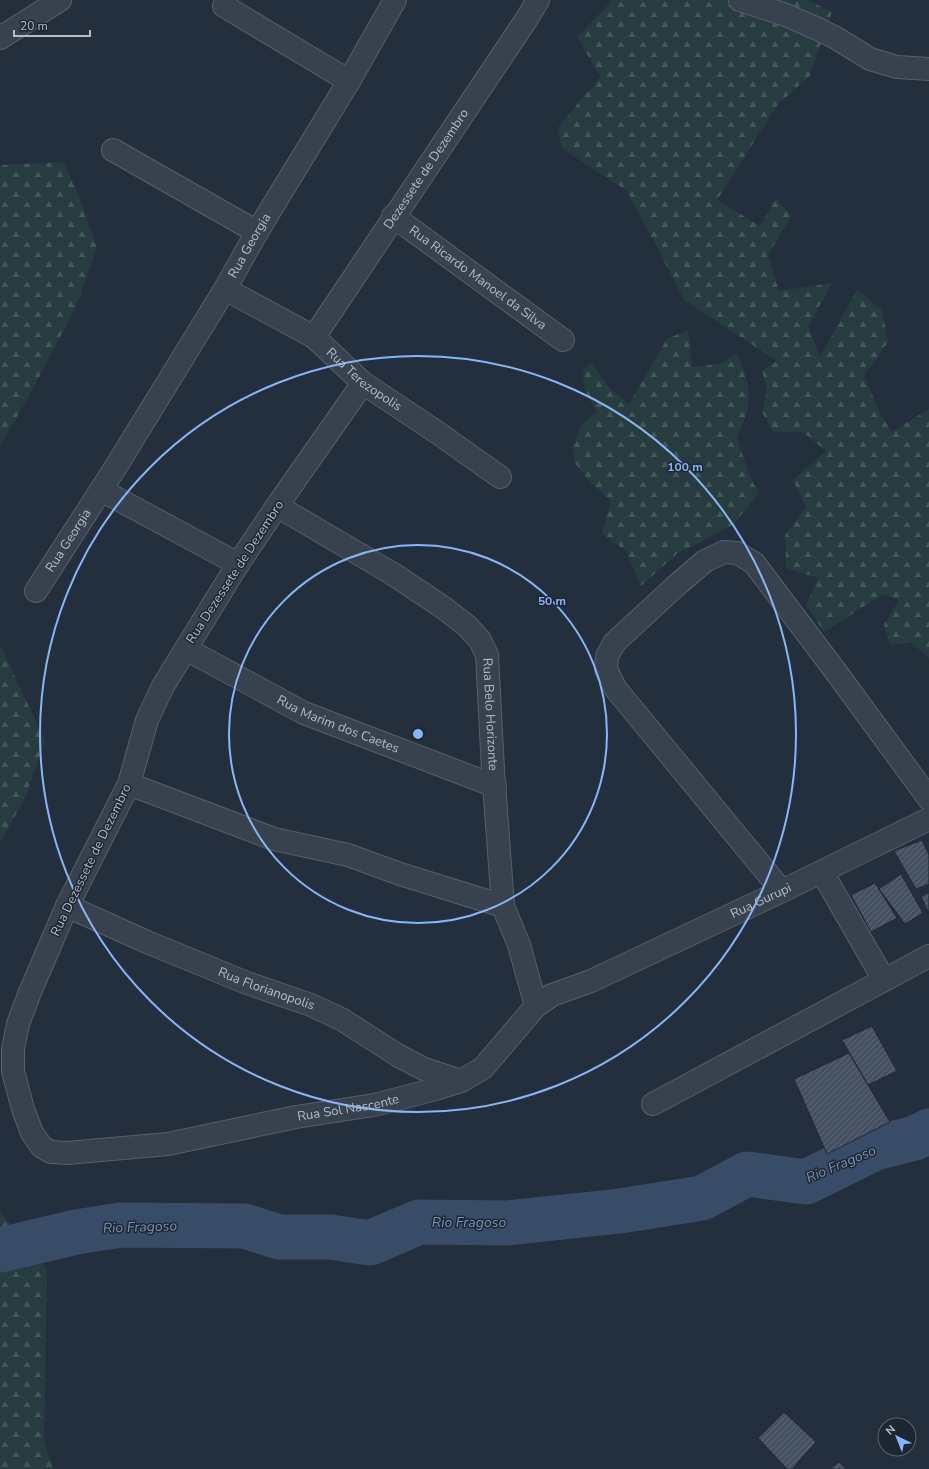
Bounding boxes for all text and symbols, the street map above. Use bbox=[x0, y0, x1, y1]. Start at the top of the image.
scale bar bbox=[14, 12, 90, 38]
text: 20 m bbox=[20, 18, 48, 34]
street label: Dezessete de Dezembro bbox=[380, 105, 473, 233]
street label: Rua Georgia bbox=[224, 210, 275, 281]
street label: Rua Ricardo Manoel da Silva bbox=[405, 222, 550, 334]
street label: Rua Terezopolis bbox=[322, 344, 405, 415]
text: 100 m bbox=[667, 459, 703, 475]
street label: Rua Dezessete de Dezembro bbox=[182, 497, 288, 647]
street label: Rua Georgia bbox=[41, 505, 95, 576]
text: 50 m bbox=[538, 593, 566, 609]
street label: Rua Belo Horizonte bbox=[478, 657, 502, 771]
street label: Rua Marim dos Caetes bbox=[274, 691, 402, 758]
centre of rings bbox=[411, 727, 425, 741]
street label: Rua Dezessete de Dezembro bbox=[46, 781, 136, 939]
street label: Rua Gurupi bbox=[727, 879, 794, 923]
street label: Rua Florianopolis bbox=[215, 963, 318, 1015]
street label: Rua Sol Nascente bbox=[296, 1090, 401, 1126]
water label: Rio Fragoso bbox=[803, 1141, 879, 1187]
water label: Rio Fragoso bbox=[432, 1213, 506, 1232]
water label: Rio Fragoso bbox=[102, 1216, 178, 1238]
north arrow bbox=[877, 1417, 917, 1457]
text: N bbox=[882, 1422, 899, 1438]

